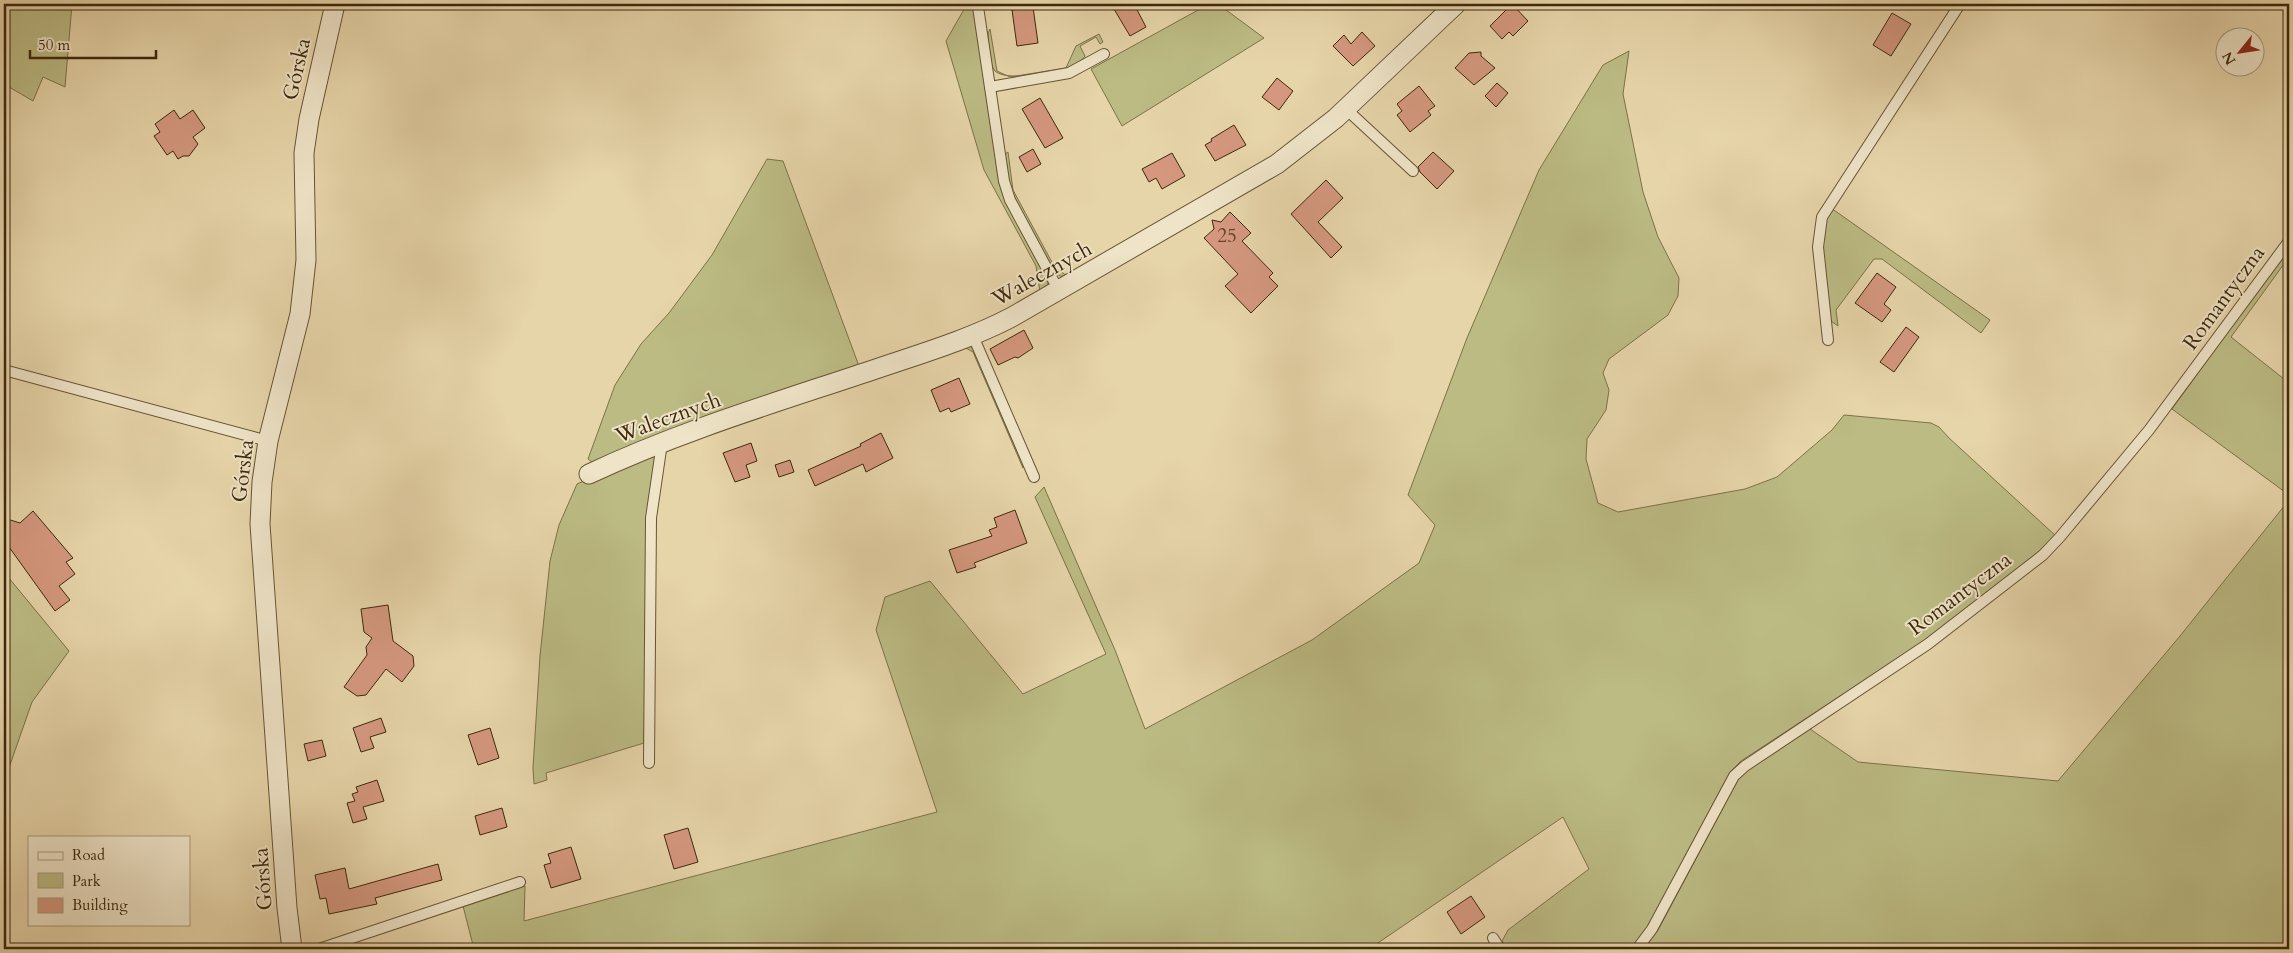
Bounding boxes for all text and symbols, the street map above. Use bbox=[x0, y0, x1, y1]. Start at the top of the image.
scale bar bbox=[30, 28, 156, 60]
north arrow bbox=[2216, 28, 2266, 78]
text: 50 m bbox=[38, 35, 70, 55]
street label: Górska bbox=[276, 35, 318, 103]
text: N bbox=[2218, 48, 2240, 68]
house number: 25 bbox=[1217, 223, 1237, 249]
street label: Walecznych bbox=[986, 234, 1098, 314]
street label: Romantyczna bbox=[2176, 240, 2272, 356]
street label: Walecznych bbox=[610, 385, 725, 451]
street label: Górska bbox=[225, 438, 261, 504]
street label: Romantyczna bbox=[1902, 546, 2018, 642]
legend bbox=[28, 836, 190, 926]
text: Road bbox=[72, 845, 105, 865]
street label: Górska bbox=[246, 847, 280, 911]
text: Park bbox=[72, 871, 101, 891]
text: Building bbox=[72, 895, 128, 915]

